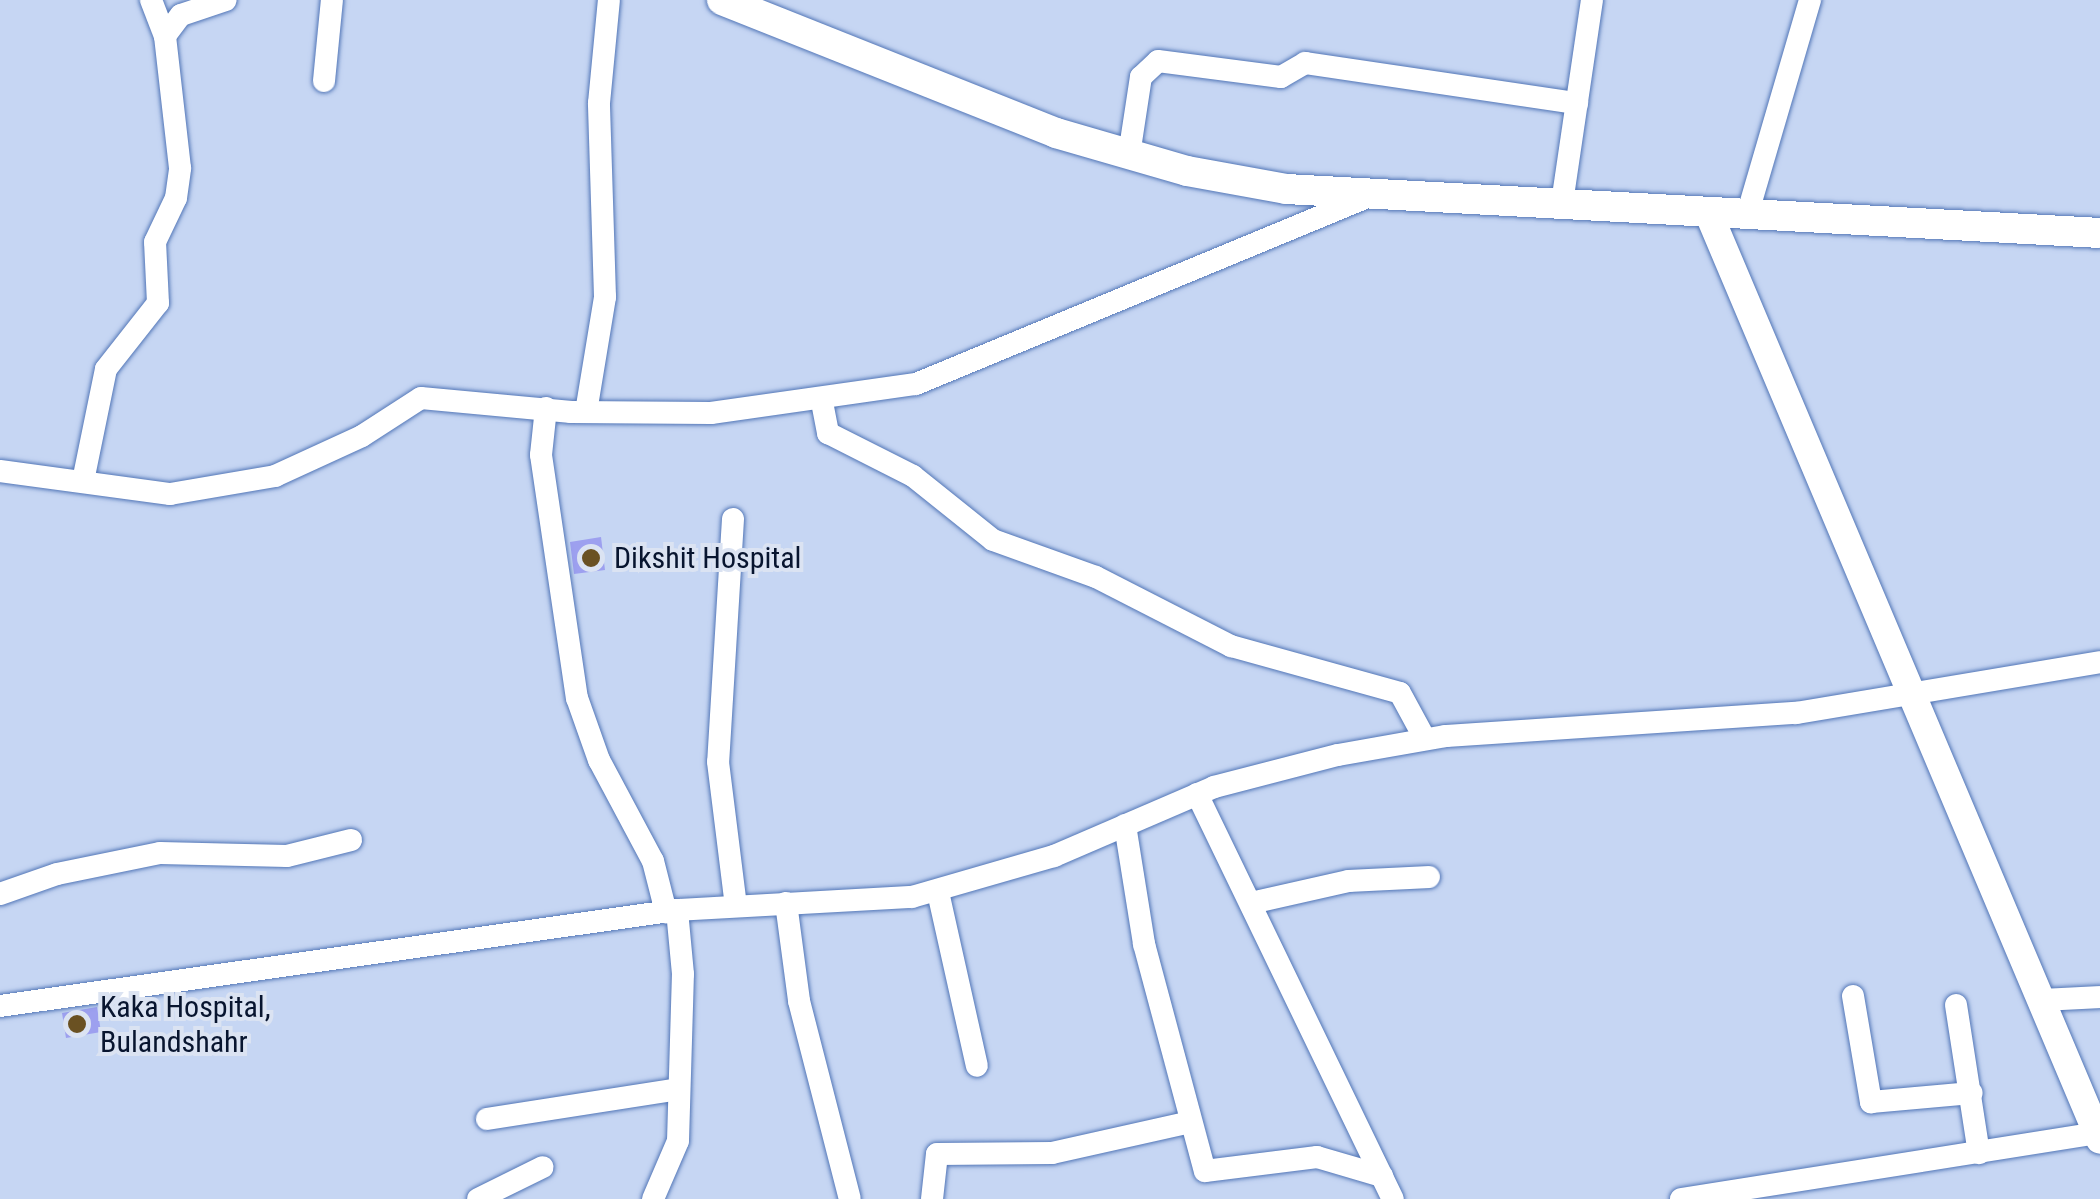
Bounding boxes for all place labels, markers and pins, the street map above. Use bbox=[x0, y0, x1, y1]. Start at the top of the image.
place label: Dikshit Hospital bbox=[614, 540, 802, 576]
marker: Dikshit Hospital bbox=[578, 545, 604, 571]
place label: Kaka Hospital, Bulandshahr bbox=[100, 989, 271, 1060]
marker: Kaka Hospital, Bulandshahr bbox=[64, 1011, 90, 1037]

